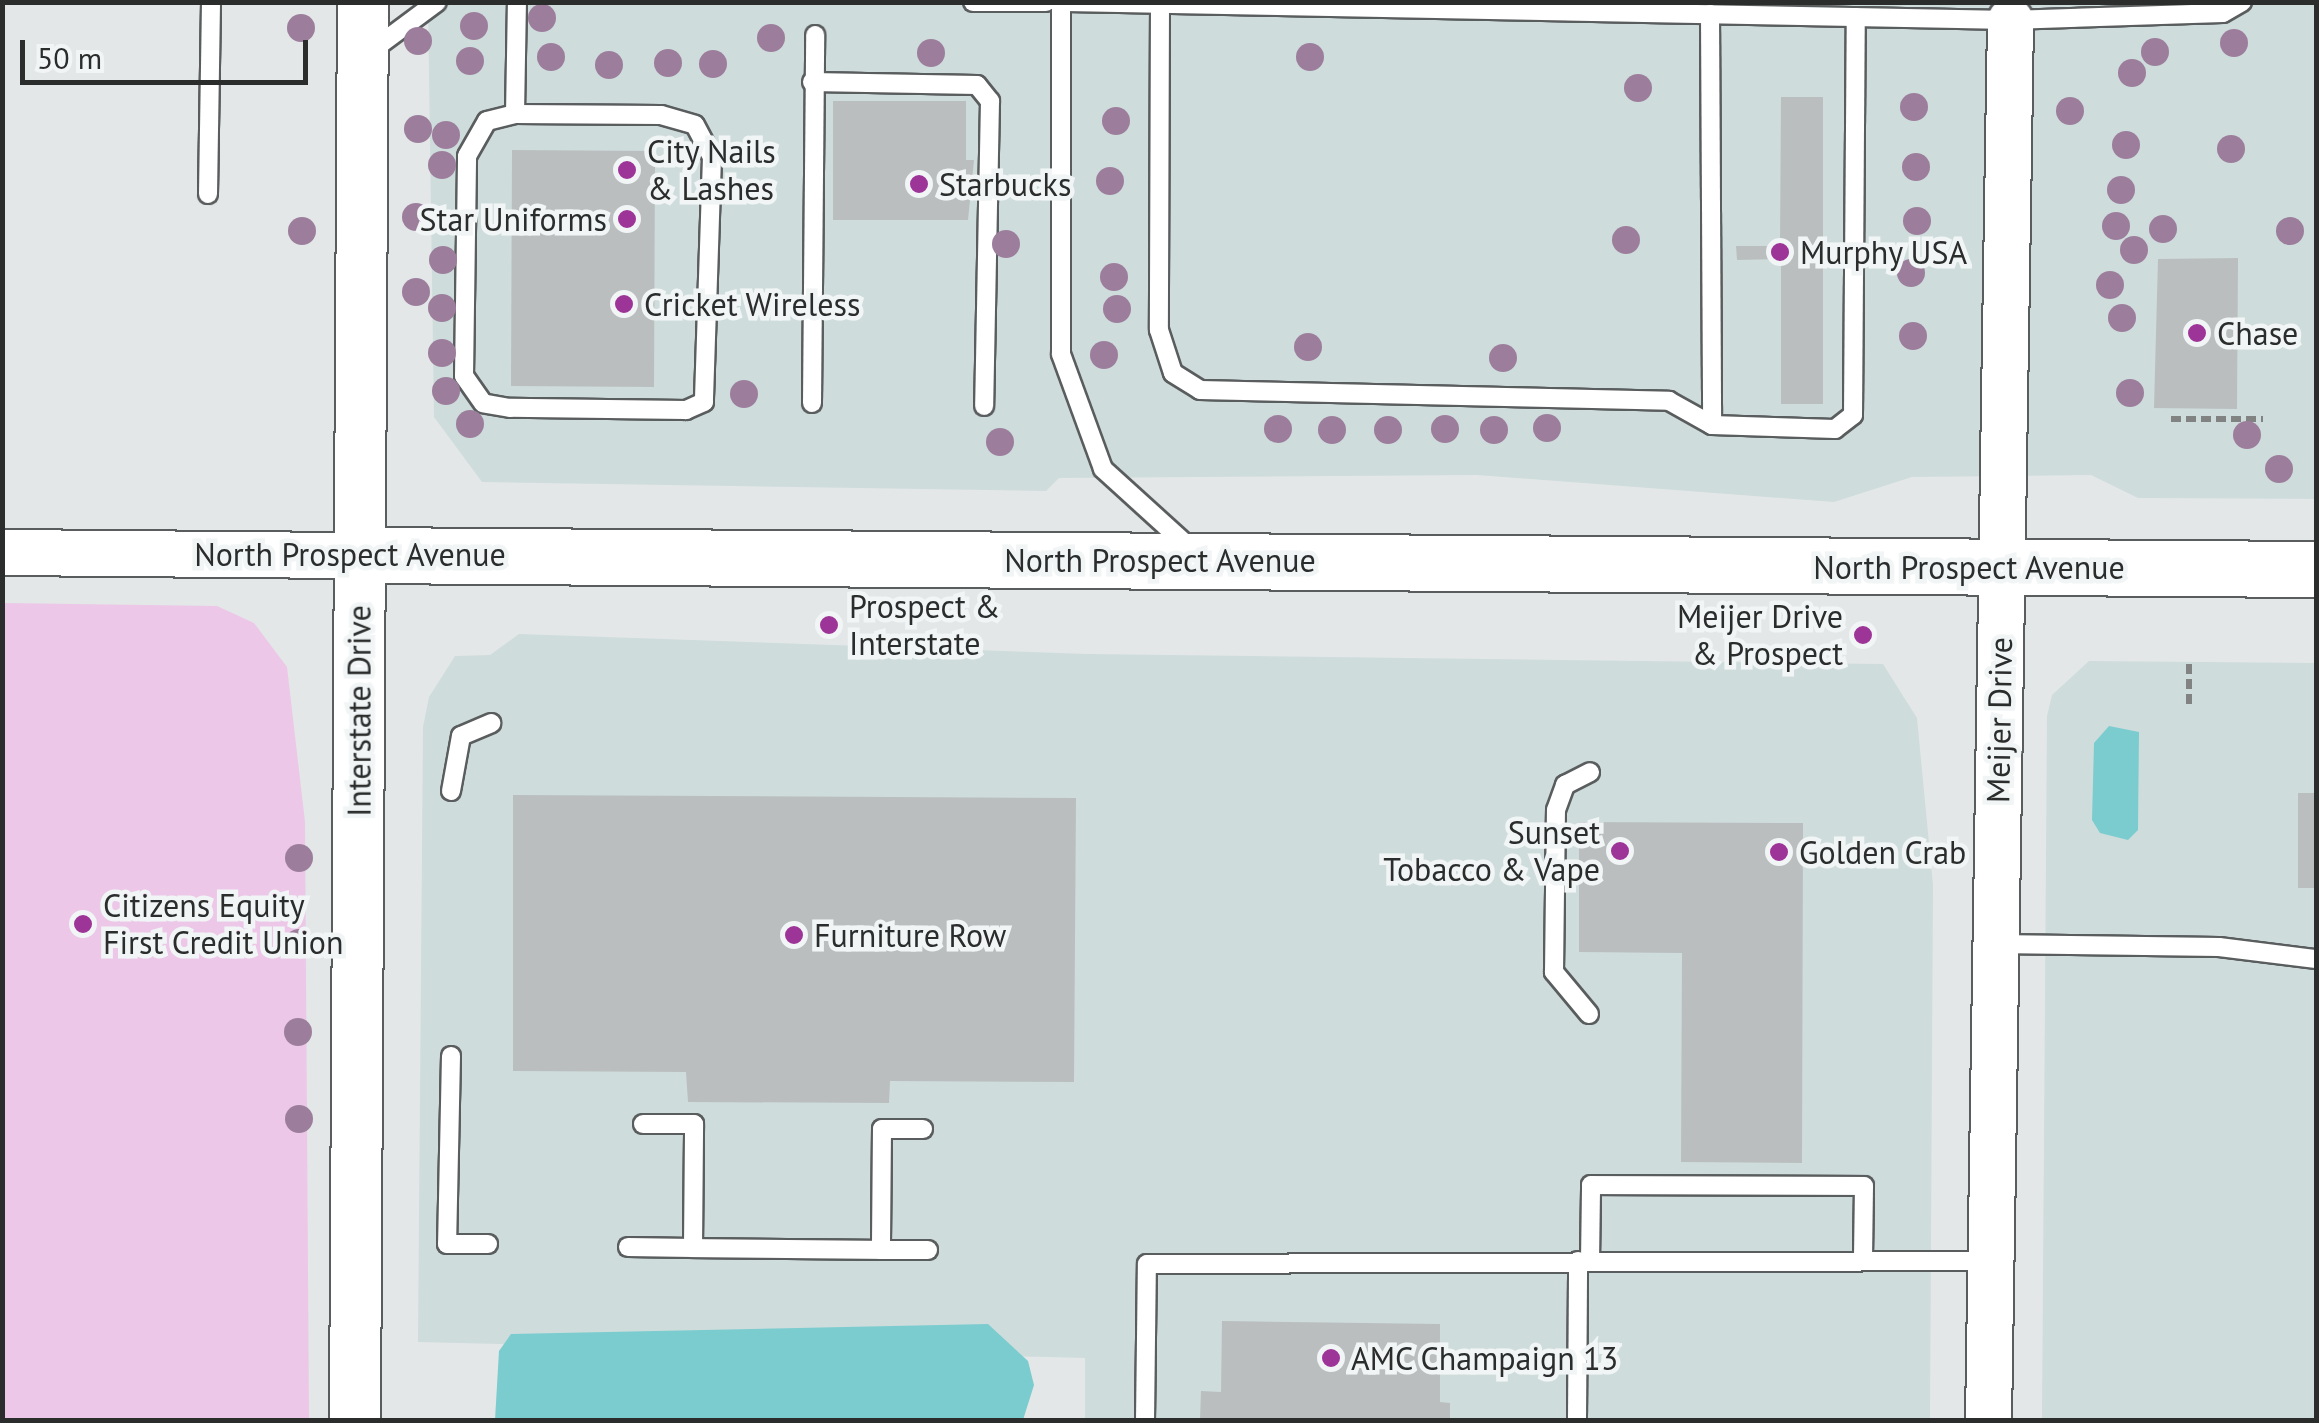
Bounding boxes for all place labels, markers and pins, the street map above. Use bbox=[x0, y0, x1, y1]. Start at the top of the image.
place label: City Nails & Lashes bbox=[647, 133, 777, 208]
marker: City Nails & Lashes bbox=[616, 159, 638, 181]
place label: Starbucks bbox=[939, 165, 1071, 203]
marker: Starbucks bbox=[908, 173, 930, 195]
place label: Star Uniforms bbox=[420, 200, 607, 238]
marker: Star Uniforms bbox=[616, 208, 638, 230]
place label: Murphy USA bbox=[1800, 233, 1968, 271]
marker: Murphy USA bbox=[1769, 241, 1791, 263]
place label: Cricket Wireless bbox=[644, 285, 861, 323]
marker: Cricket Wireless bbox=[613, 293, 635, 315]
place label: Chase bbox=[2217, 314, 2298, 352]
marker: Chase bbox=[2186, 322, 2208, 344]
place label: Prospect & Interstate bbox=[849, 588, 1000, 663]
place label: Meijer Drive & Prospect bbox=[1677, 598, 1843, 673]
marker: Prospect & Interstate bbox=[818, 614, 840, 636]
marker: Meijer Drive & Prospect bbox=[1852, 624, 1874, 646]
place label: Sunset Tobacco & Vape bbox=[1382, 814, 1600, 889]
place label: Golden Crab bbox=[1799, 833, 1966, 871]
marker: Sunset Tobacco & Vape bbox=[1609, 840, 1631, 862]
marker: Golden Crab bbox=[1768, 841, 1790, 863]
place label: Citizens Equity First Credit Union bbox=[103, 887, 344, 962]
marker: Citizens Equity First Credit Union bbox=[72, 913, 94, 935]
place label: Furniture Row bbox=[814, 916, 1006, 954]
marker: Furniture Row bbox=[783, 924, 805, 946]
place label: AMC Champaign 13 bbox=[1351, 1339, 1619, 1377]
marker: AMC Champaign 13 bbox=[1320, 1347, 1342, 1369]

